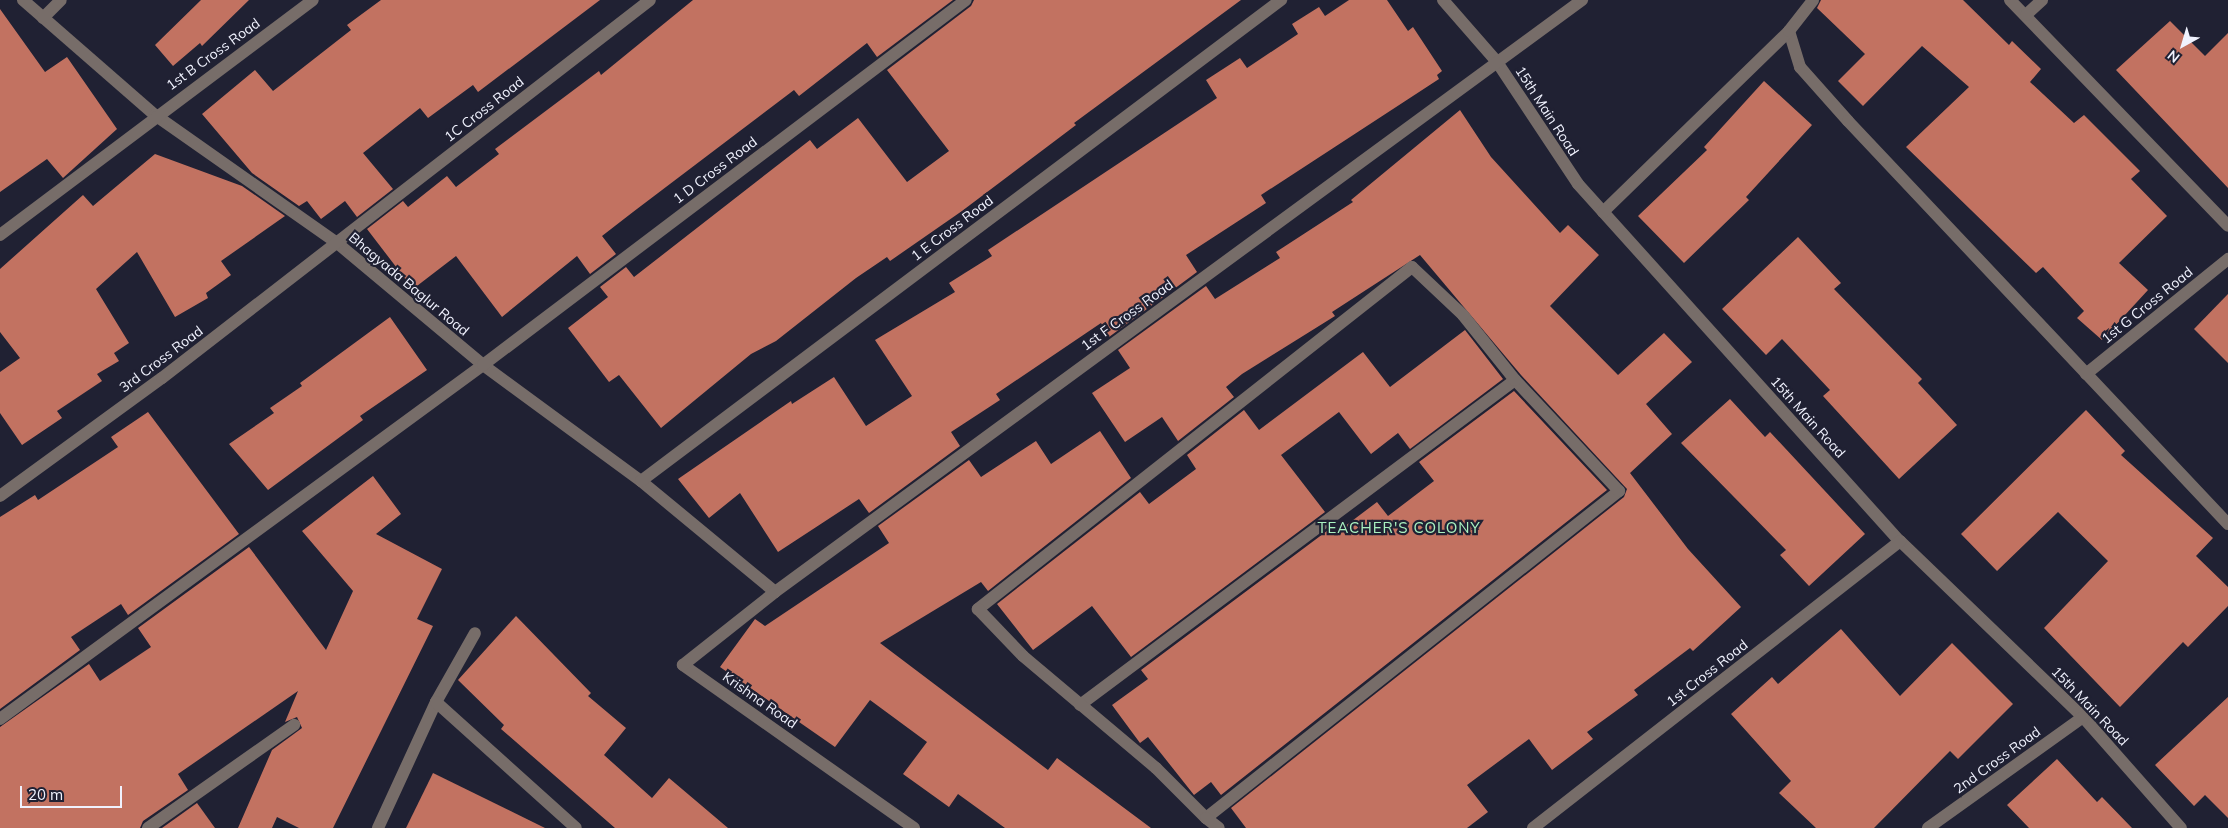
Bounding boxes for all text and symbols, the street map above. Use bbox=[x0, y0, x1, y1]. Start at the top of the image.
street label: 1st B Cross Road bbox=[163, 14, 263, 94]
north arrow bbox=[2158, 20, 2208, 70]
text: N bbox=[2164, 46, 2183, 67]
street label: 15th Main Road bbox=[1512, 63, 1582, 159]
street label: 1C Cross Road bbox=[441, 73, 527, 145]
street label: 1 D Cross Road bbox=[670, 133, 760, 207]
street label: 1 E Cross Road bbox=[908, 192, 996, 264]
street label: Bhagyada Baglur Road bbox=[346, 229, 472, 339]
street label: 1st G Cross Road bbox=[2098, 263, 2196, 347]
street label: 1st F Cross Road bbox=[1078, 276, 1176, 354]
street label: 3rd Cross Road bbox=[116, 322, 206, 396]
street label: 15th Main Road bbox=[1767, 373, 1849, 461]
district label: TEACHER'S COLONY bbox=[1315, 519, 1483, 537]
street label: 1st Cross Road bbox=[1663, 636, 1751, 710]
street label: 15th Main Road bbox=[2048, 663, 2132, 749]
street label: Krishna Road bbox=[720, 668, 800, 732]
street label: 2nd Cross Road bbox=[1950, 723, 2044, 797]
scale bar bbox=[22, 776, 125, 808]
text: 20 m bbox=[28, 785, 63, 804]

